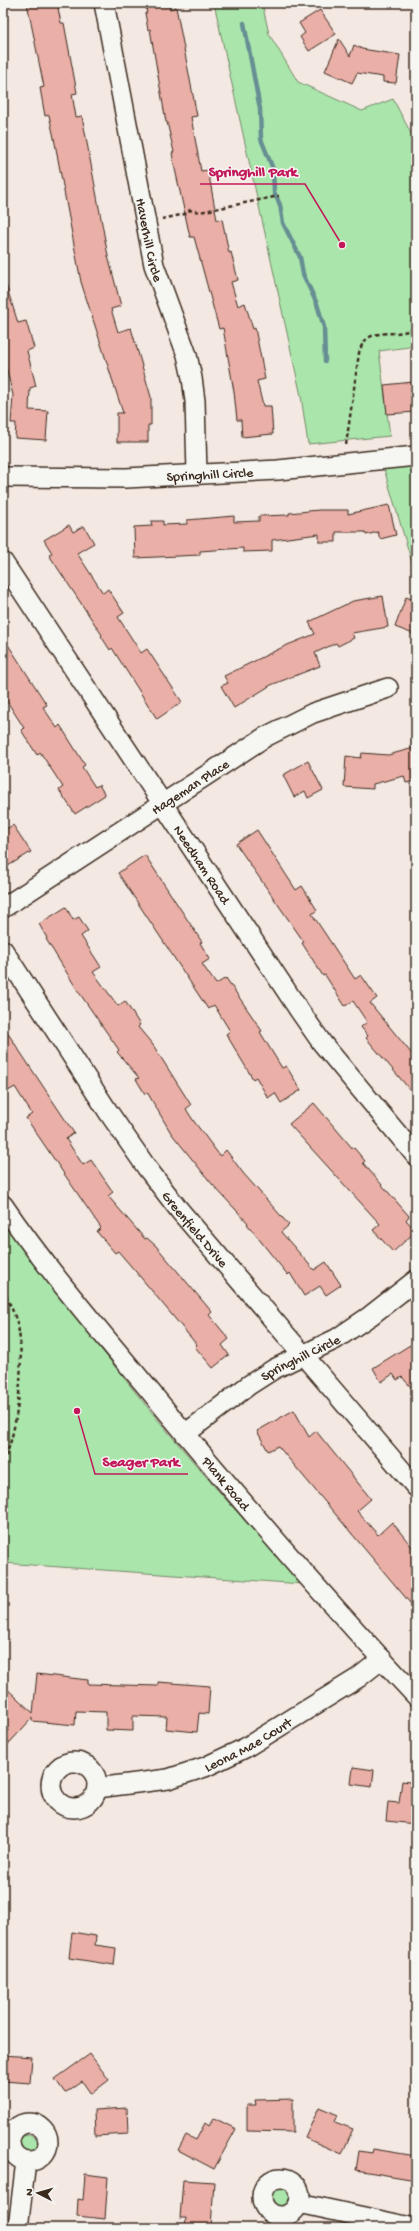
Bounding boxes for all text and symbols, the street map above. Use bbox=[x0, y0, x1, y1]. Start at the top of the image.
callout: Springhill Park bbox=[200, 157, 305, 184]
text: Springhill Park bbox=[209, 164, 300, 182]
street label: Haverhill Circle bbox=[130, 197, 166, 285]
street label: Springhill Circle bbox=[166, 465, 255, 487]
street label: Hageman Place bbox=[149, 756, 234, 820]
street label: Needham Road bbox=[168, 823, 234, 910]
street label: Greenfield Drive bbox=[157, 1188, 231, 1273]
street label: Springhill Circle bbox=[258, 1332, 344, 1386]
callout: Seager Park bbox=[95, 1447, 188, 1474]
street label: Plank Road bbox=[197, 1453, 254, 1516]
text: Seager Park bbox=[103, 1454, 182, 1472]
street label: Leona Mae Court bbox=[202, 1714, 297, 1777]
north arrow bbox=[18, 2173, 58, 2213]
text: N bbox=[24, 2188, 36, 2196]

